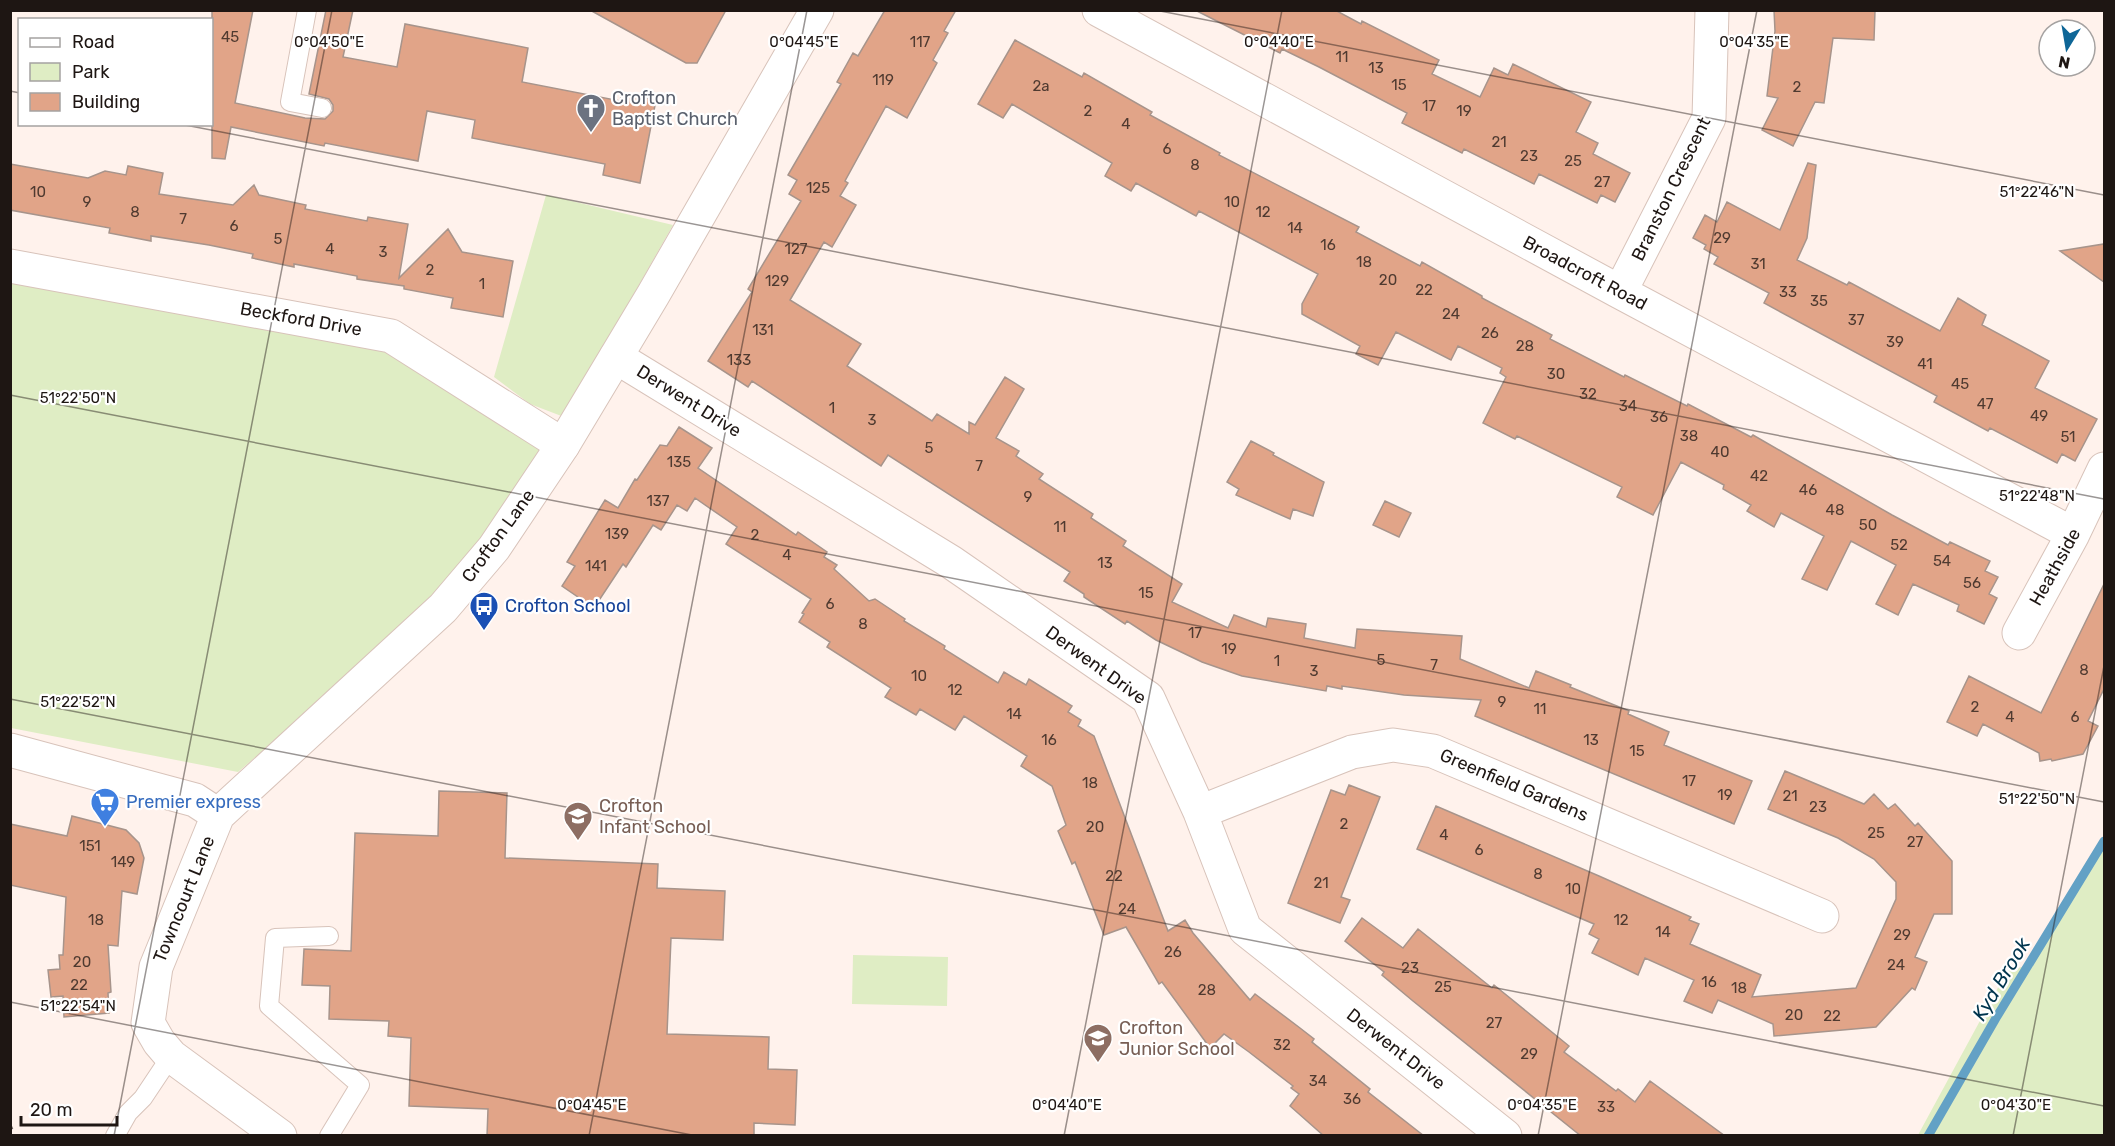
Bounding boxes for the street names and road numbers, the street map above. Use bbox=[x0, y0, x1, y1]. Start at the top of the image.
street label: Branston Crescent bbox=[1627, 114, 1715, 264]
street label: Broadcroft Road bbox=[1519, 231, 1651, 315]
street label: Beckford Drive bbox=[238, 297, 364, 341]
street label: Derwent Drive bbox=[633, 360, 745, 442]
street label: Crofton Lane bbox=[457, 485, 539, 587]
street label: Heathside bbox=[2025, 524, 2085, 610]
street label: Derwent Drive bbox=[1041, 621, 1151, 709]
street label: Greenfield Gardens bbox=[1437, 744, 1591, 826]
street label: Towncourt Lane bbox=[149, 832, 219, 966]
street label: Derwent Drive bbox=[1342, 1004, 1450, 1094]

